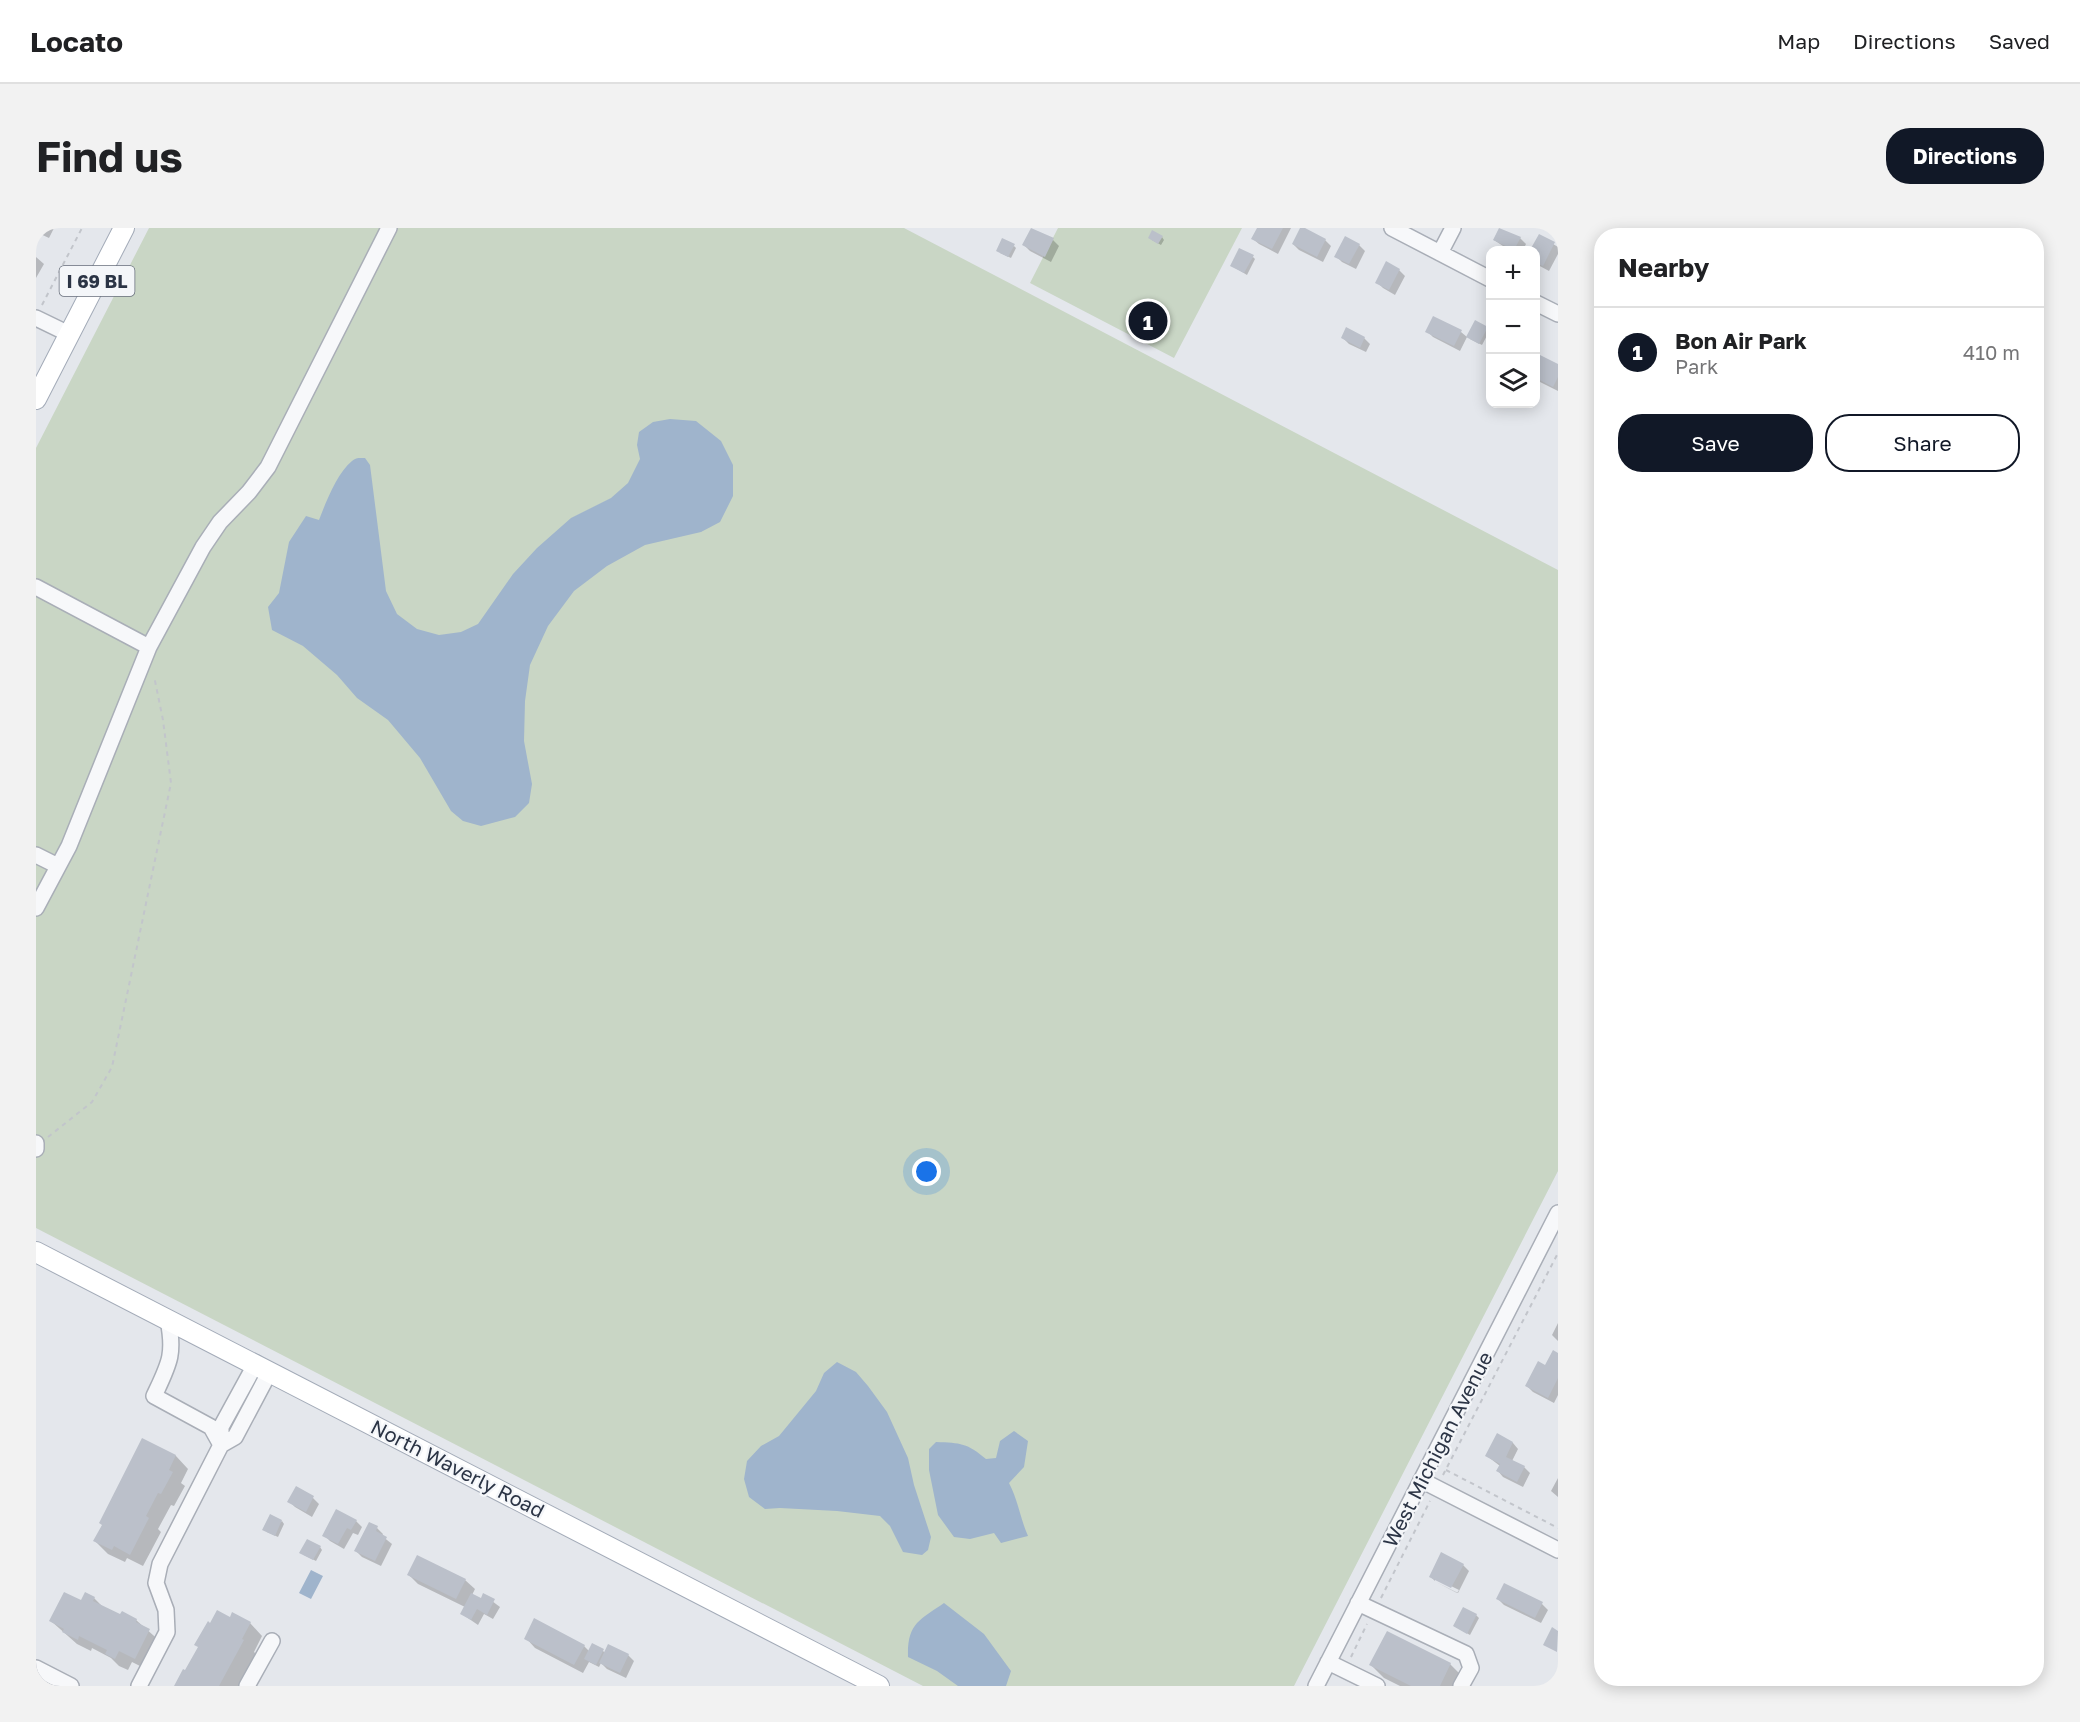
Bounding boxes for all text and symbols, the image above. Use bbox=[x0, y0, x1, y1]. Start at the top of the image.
text: Locato bbox=[30, 25, 123, 58]
text: Map bbox=[1777, 28, 1820, 54]
text: Directions bbox=[1853, 28, 1956, 54]
text: Saved bbox=[1989, 28, 2050, 54]
button: Directions bbox=[1886, 128, 2044, 184]
text: Find us bbox=[36, 131, 183, 181]
map controls bbox=[1486, 246, 1540, 408]
button: + bbox=[1486, 246, 1540, 300]
text: Nearby bbox=[1618, 252, 1709, 283]
road number: I 69 BL bbox=[59, 266, 134, 296]
pin: 1 bbox=[1128, 298, 1168, 344]
button: − bbox=[1486, 300, 1540, 354]
text: Bon Air Park bbox=[1675, 327, 1807, 354]
text: 1 bbox=[1632, 340, 1643, 364]
text: 410 m bbox=[1963, 340, 2020, 364]
button: layers bbox=[1486, 354, 1540, 408]
text: Park bbox=[1675, 354, 1718, 378]
button: Save bbox=[1618, 414, 1813, 472]
button: Share bbox=[1825, 414, 2020, 472]
your location bbox=[912, 1157, 941, 1186]
street label: West Michigan Avenue bbox=[1377, 1347, 1497, 1551]
street label: North Waverly Road bbox=[367, 1414, 549, 1522]

